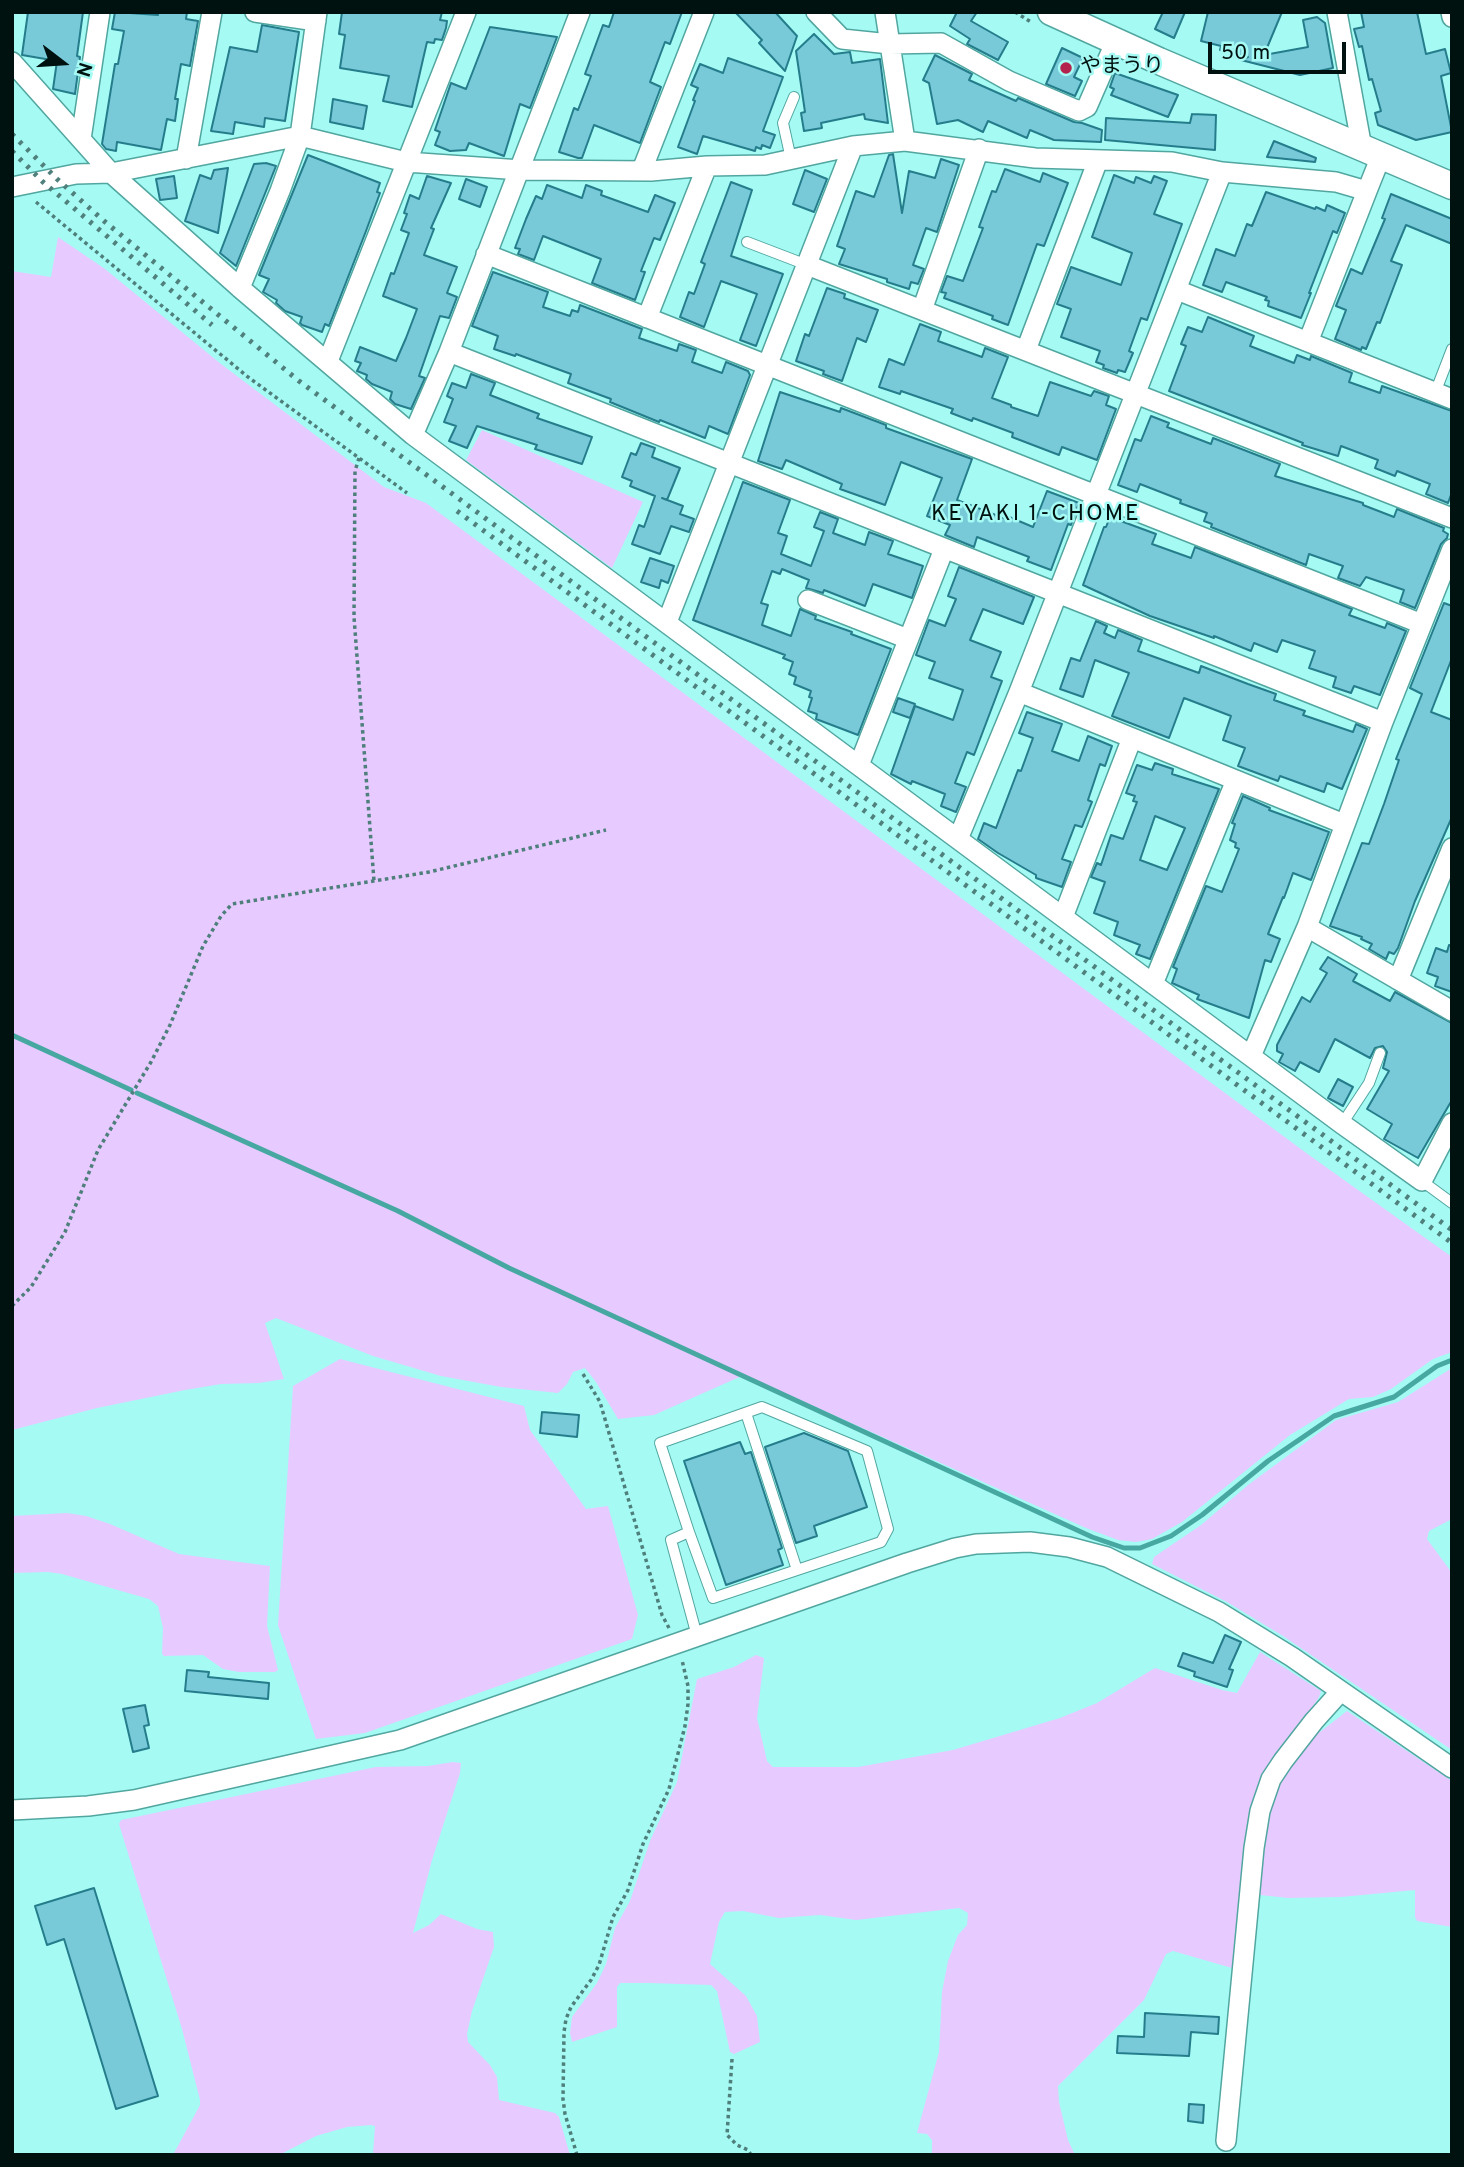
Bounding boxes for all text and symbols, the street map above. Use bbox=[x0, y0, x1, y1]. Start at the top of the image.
north arrow bbox=[28, 28, 98, 98]
scale bar bbox=[1212, 28, 1350, 72]
text: 50 m bbox=[1221, 40, 1270, 67]
place label: やまうり bbox=[1080, 55, 1164, 81]
text: N bbox=[70, 59, 97, 79]
marker: やまうり bbox=[1058, 60, 1074, 76]
district label: KEYAKI 1-CHOME bbox=[933, 501, 1139, 529]

